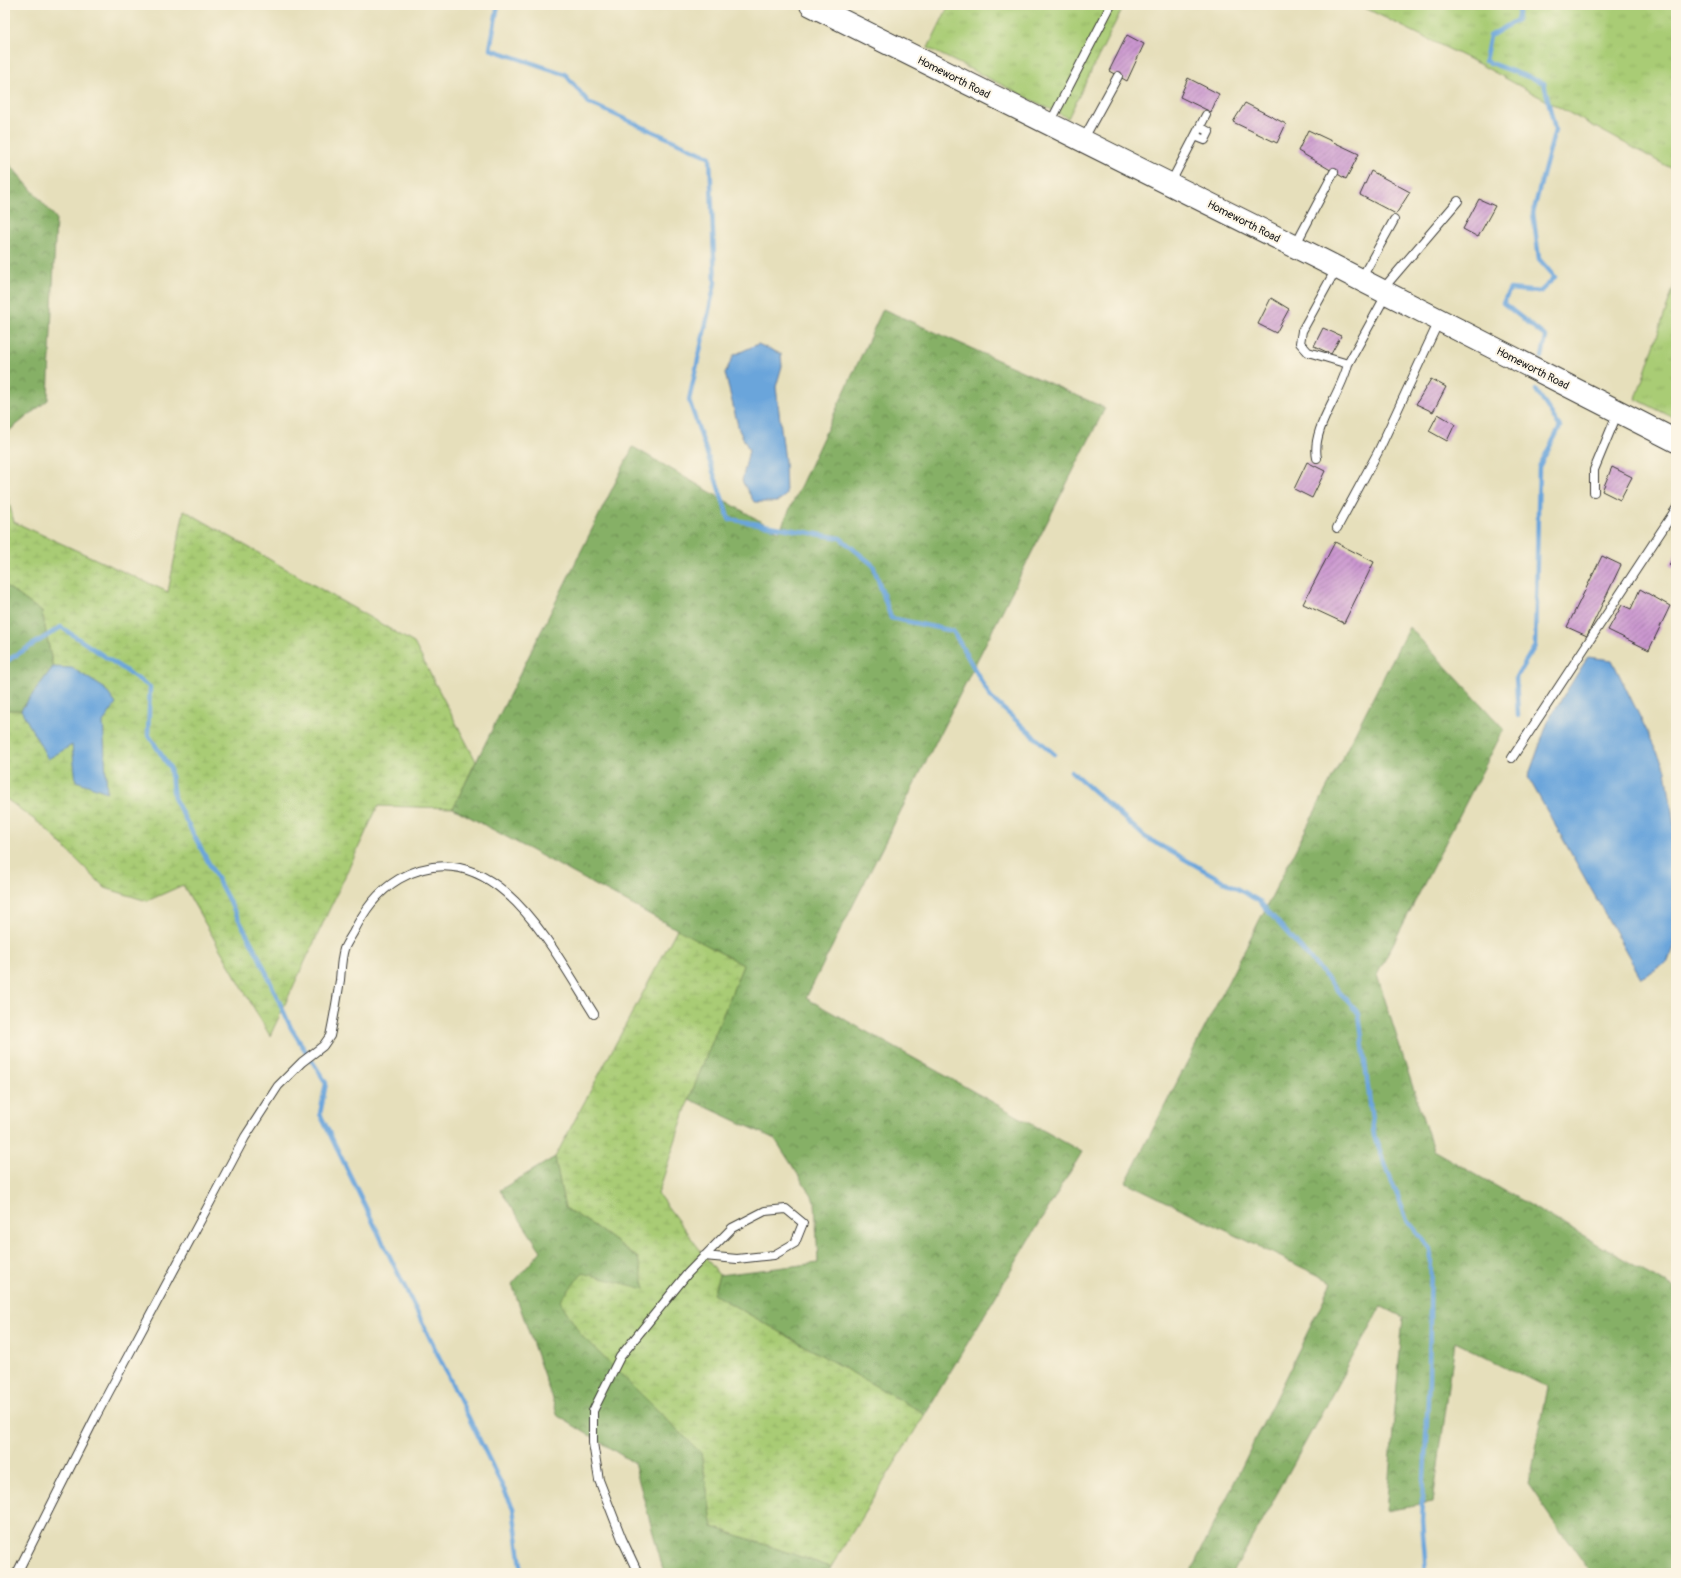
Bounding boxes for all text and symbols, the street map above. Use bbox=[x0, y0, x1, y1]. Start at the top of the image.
street label: Homeworth Road bbox=[915, 54, 992, 101]
street label: Homeworth Road bbox=[1205, 198, 1282, 245]
street label: Homeworth Road bbox=[1494, 345, 1571, 392]

